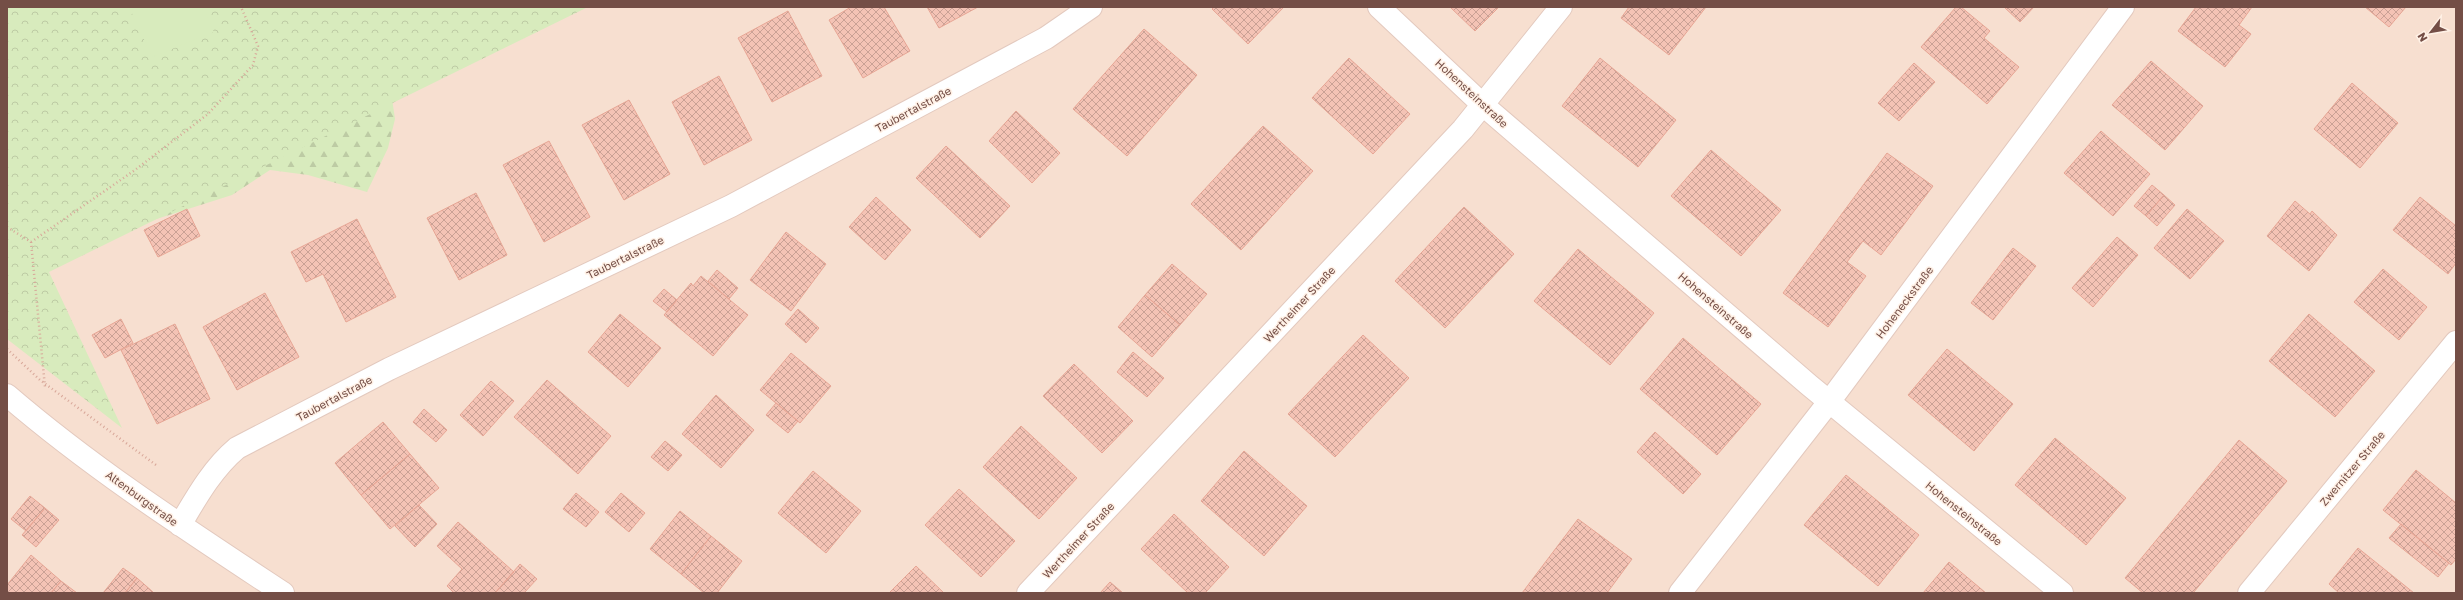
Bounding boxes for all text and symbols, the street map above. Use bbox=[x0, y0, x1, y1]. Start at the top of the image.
north arrow bbox=[2411, 12, 2451, 52]
text: N bbox=[2414, 30, 2430, 44]
street label: Hohensteinstraße bbox=[1433, 56, 1511, 130]
street label: Taubertalstraße bbox=[873, 84, 953, 134]
street label: Taubertalstraße bbox=[584, 233, 666, 281]
street label: Wertheimer Straße bbox=[1260, 263, 1338, 345]
street label: Hoheneckstraße bbox=[1873, 263, 1935, 341]
street label: Hohensteinstraße bbox=[1676, 269, 1756, 341]
street label: Taubertalstraße bbox=[294, 373, 374, 423]
street label: Zwernitzer Straße bbox=[2317, 428, 2387, 508]
street label: Altenburgstraße bbox=[103, 468, 181, 528]
street label: Hohensteinstraße bbox=[1923, 478, 2005, 548]
street label: Wertheimer Straße bbox=[1039, 499, 1117, 581]

